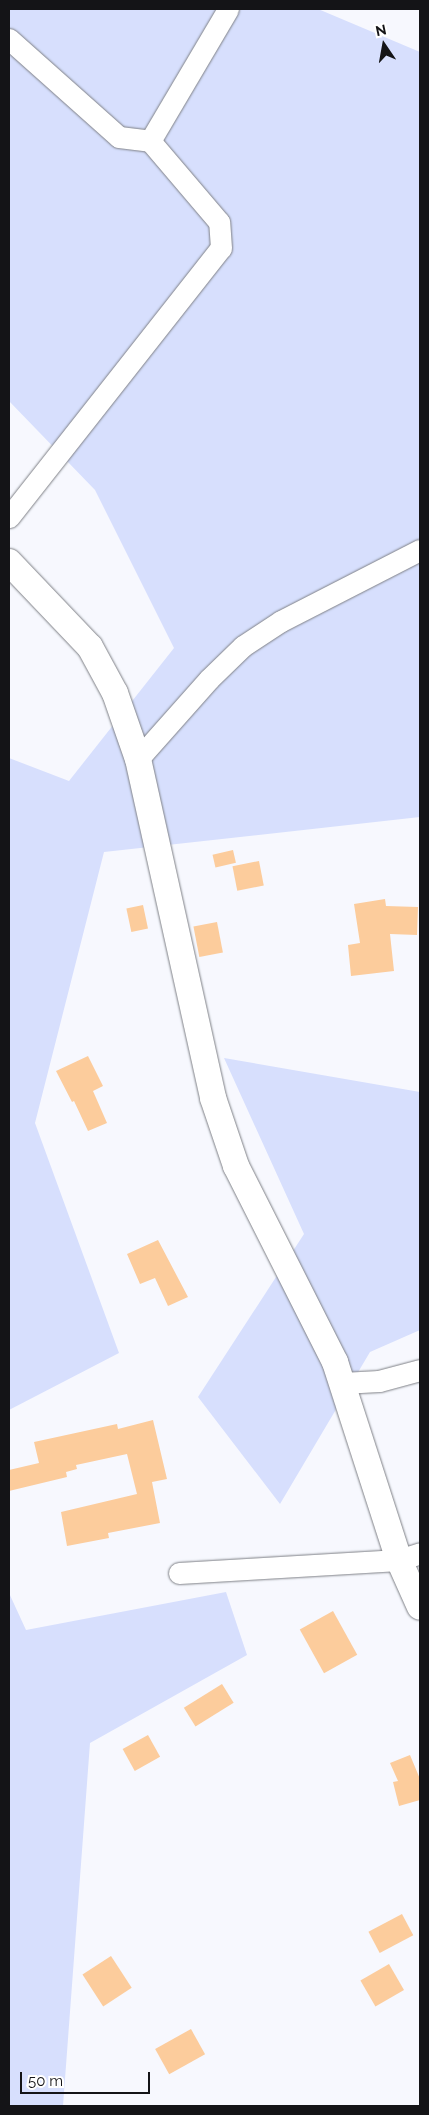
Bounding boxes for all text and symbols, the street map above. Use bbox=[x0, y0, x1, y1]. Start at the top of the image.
north arrow bbox=[359, 20, 409, 70]
text: N bbox=[374, 21, 388, 39]
scale bar bbox=[22, 2062, 152, 2094]
text: 50 m bbox=[28, 2072, 63, 2090]

